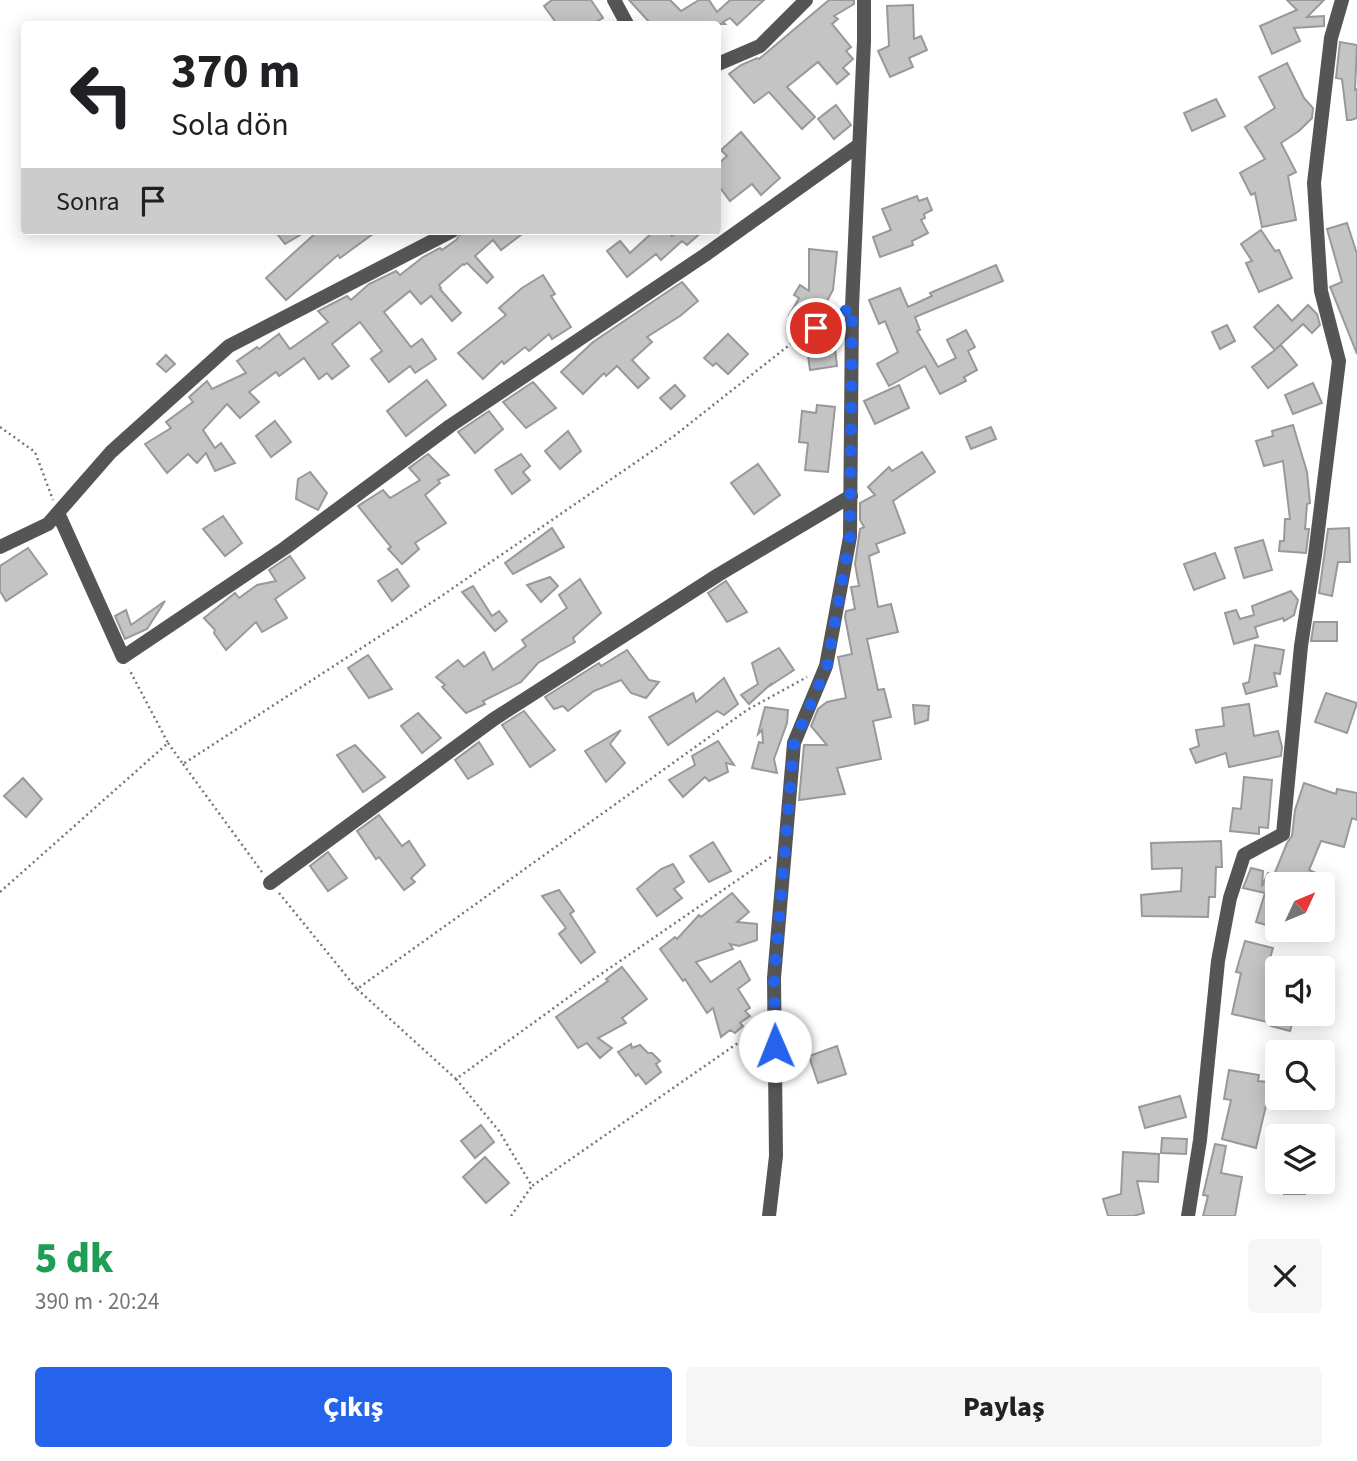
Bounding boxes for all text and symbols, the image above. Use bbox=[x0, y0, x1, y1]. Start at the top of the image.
text: 370 m bbox=[171, 37, 300, 107]
icon: left bbox=[56, 49, 147, 140]
text: Sola dön bbox=[171, 102, 289, 148]
icon: arrive bbox=[134, 182, 172, 220]
text: Sonra bbox=[56, 183, 120, 220]
pin bbox=[786, 298, 846, 358]
icon: arrive bbox=[797, 309, 835, 347]
north arrow bbox=[1265, 872, 1335, 942]
map controls bbox=[1265, 872, 1335, 1194]
button: sound bbox=[1265, 956, 1335, 1026]
position arrow bbox=[738, 1009, 812, 1083]
button: search bbox=[1265, 1040, 1335, 1110]
button: layers bbox=[1265, 1124, 1335, 1194]
text: 5 dk bbox=[35, 1229, 113, 1289]
button: close bbox=[1248, 1239, 1322, 1313]
text: 390 m · 20:24 bbox=[35, 1285, 159, 1318]
button: Çıkış bbox=[35, 1367, 672, 1447]
button: Paylaş bbox=[686, 1367, 1322, 1447]

